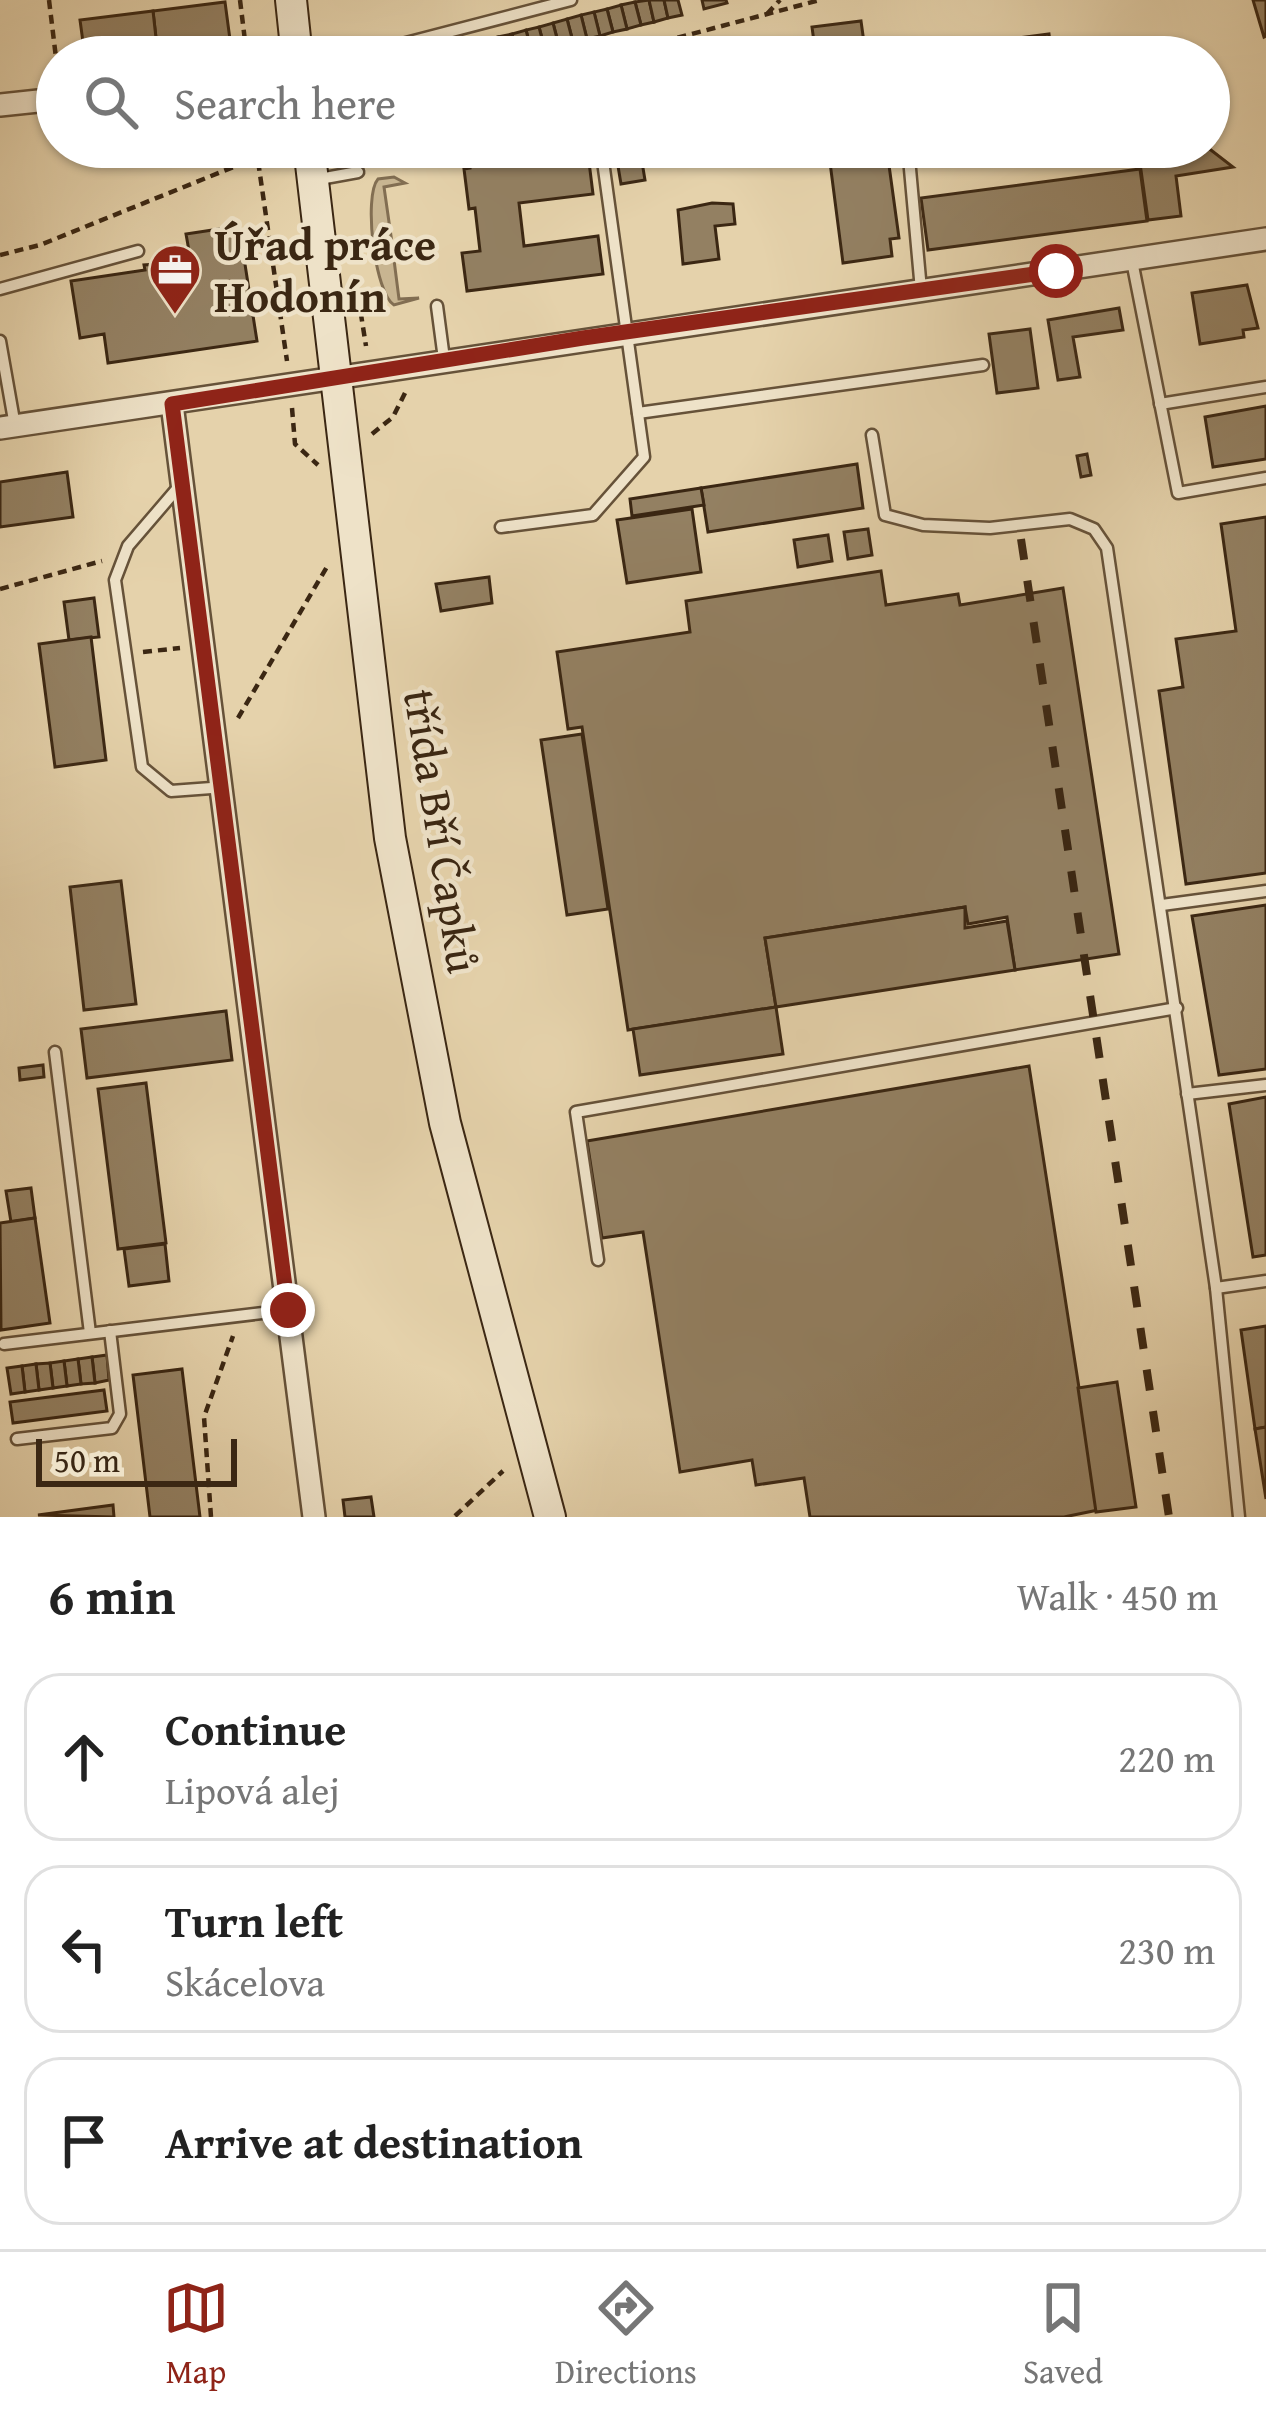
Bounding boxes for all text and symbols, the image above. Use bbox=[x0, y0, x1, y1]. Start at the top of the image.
search box bbox=[36, 36, 1230, 168]
icon: search bbox=[78, 69, 144, 135]
text: Search here bbox=[174, 70, 396, 135]
place label: Úřad práce Hodonín bbox=[214, 211, 436, 328]
office icon: Úřad práce Hodonín bbox=[147, 242, 203, 316]
route start bbox=[1029, 244, 1083, 298]
street label: třída Bří Čapků bbox=[388, 685, 497, 978]
route end bbox=[261, 1283, 315, 1337]
scale bar bbox=[36, 1433, 237, 1486]
text: 50 m bbox=[54, 1436, 120, 1484]
text: 6 min bbox=[48, 1558, 175, 1633]
text: Walk · 450 m bbox=[1017, 1567, 1218, 1624]
text: Continue bbox=[165, 1696, 346, 1761]
icon: ahead bbox=[51, 1724, 117, 1790]
text: 220 m bbox=[1118, 1729, 1215, 1786]
text: Lipová alej bbox=[165, 1761, 340, 1818]
text: Turn left bbox=[165, 1888, 343, 1953]
icon: left bbox=[51, 1916, 117, 1982]
text: 230 m bbox=[1118, 1921, 1215, 1978]
text: Skácelova bbox=[165, 1953, 325, 2010]
icon: arrive bbox=[51, 2108, 117, 2174]
text: Arrive at destination bbox=[165, 2109, 583, 2174]
tab: Map bbox=[163, 2275, 229, 2395]
tab: Directions bbox=[555, 2275, 697, 2395]
tab: Saved bbox=[1023, 2275, 1103, 2395]

